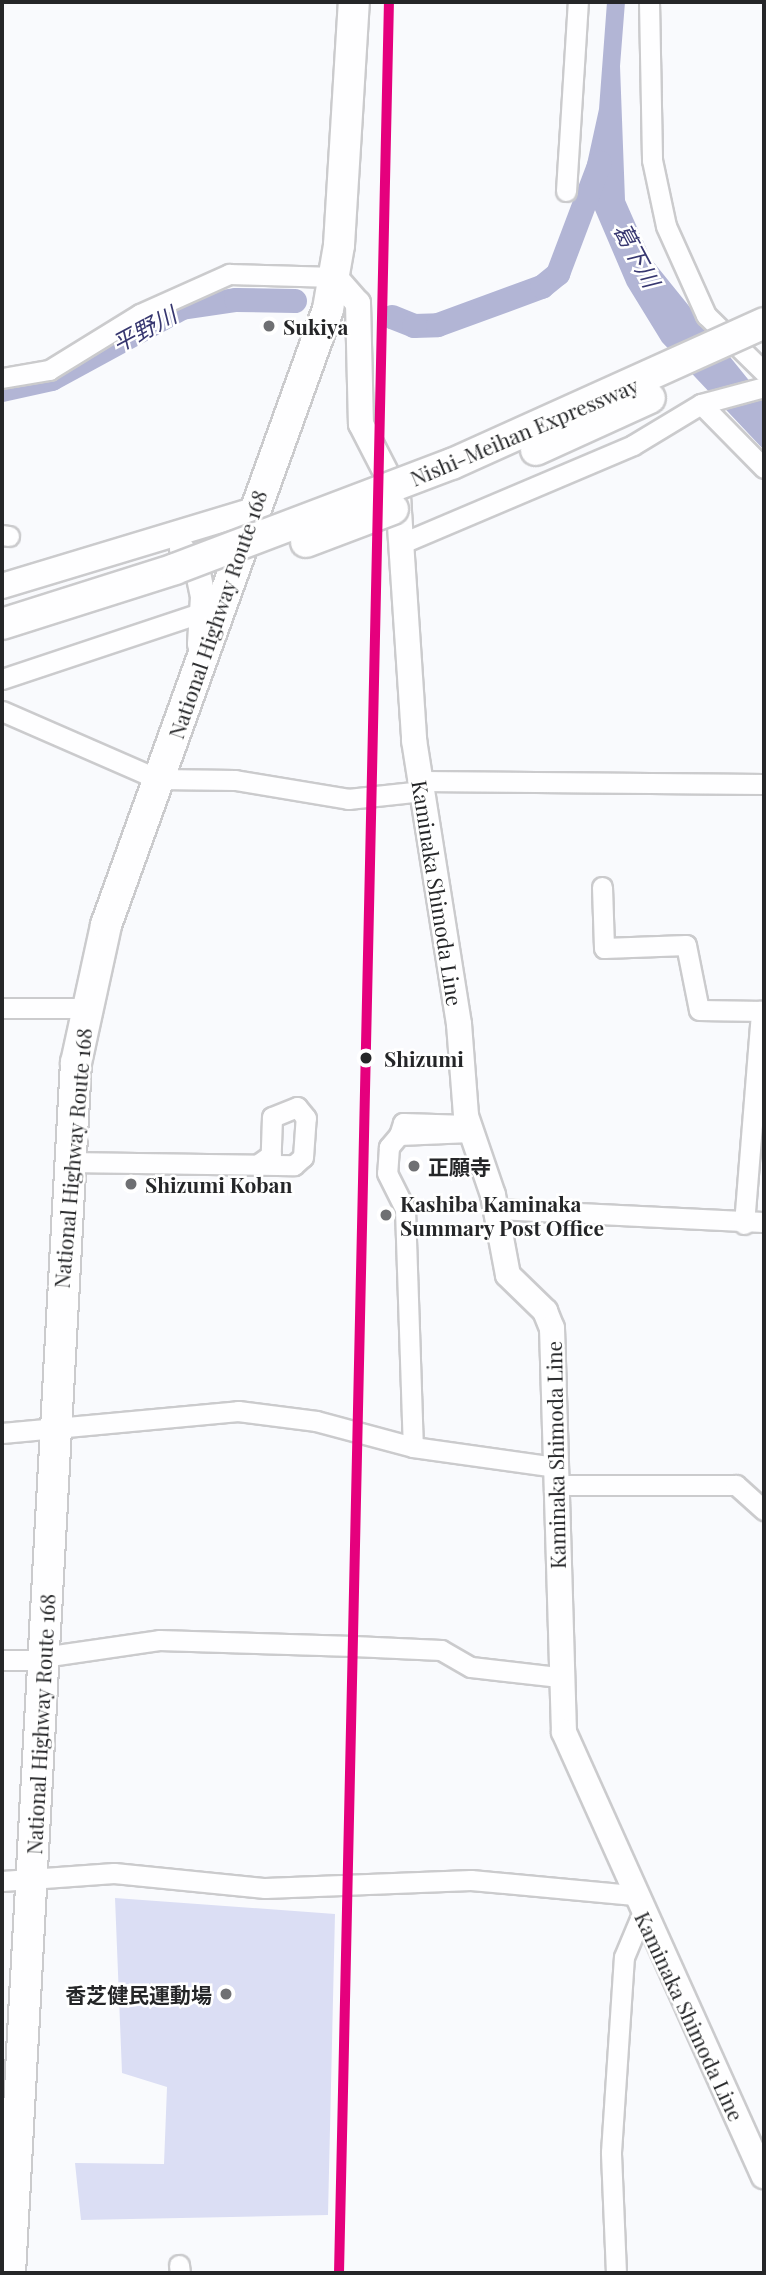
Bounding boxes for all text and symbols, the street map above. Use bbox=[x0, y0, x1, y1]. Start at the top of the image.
water label: 葛下川 bbox=[609, 218, 665, 292]
water label: 平野川 bbox=[107, 301, 181, 357]
place label: Sukiya bbox=[283, 313, 348, 339]
marker: Sukiya bbox=[261, 318, 277, 334]
street label: Nishi-Meihan Expressway bbox=[406, 371, 642, 491]
street label: National Highway Route 168 bbox=[162, 486, 272, 742]
street label: Kaminaka Shimoda Line bbox=[408, 778, 468, 1008]
street label: National Highway Route 168 bbox=[48, 1026, 96, 1290]
place label: Shizumi bbox=[384, 1045, 464, 1071]
marker: Shizumi bbox=[355, 1047, 377, 1069]
place label: 正願寺 bbox=[428, 1153, 491, 1179]
marker: 正願寺 bbox=[406, 1158, 422, 1174]
place label: Shizumi Koban bbox=[145, 1171, 292, 1197]
marker: Shizumi Koban bbox=[123, 1176, 139, 1192]
place label: Kashiba Kaminaka Summary Post Office bbox=[400, 1190, 605, 1240]
marker: Kashiba Kaminaka Summary Post Office bbox=[378, 1207, 394, 1223]
street label: Kaminaka Shimoda Line bbox=[540, 1341, 570, 1569]
street label: National Highway Route 168 bbox=[21, 1593, 59, 1855]
street label: Kaminaka Shimoda Line bbox=[630, 1907, 750, 2125]
place label: 香芝健民運動場 bbox=[65, 1981, 212, 2007]
marker: 香芝健民運動場 bbox=[218, 1986, 234, 2002]

